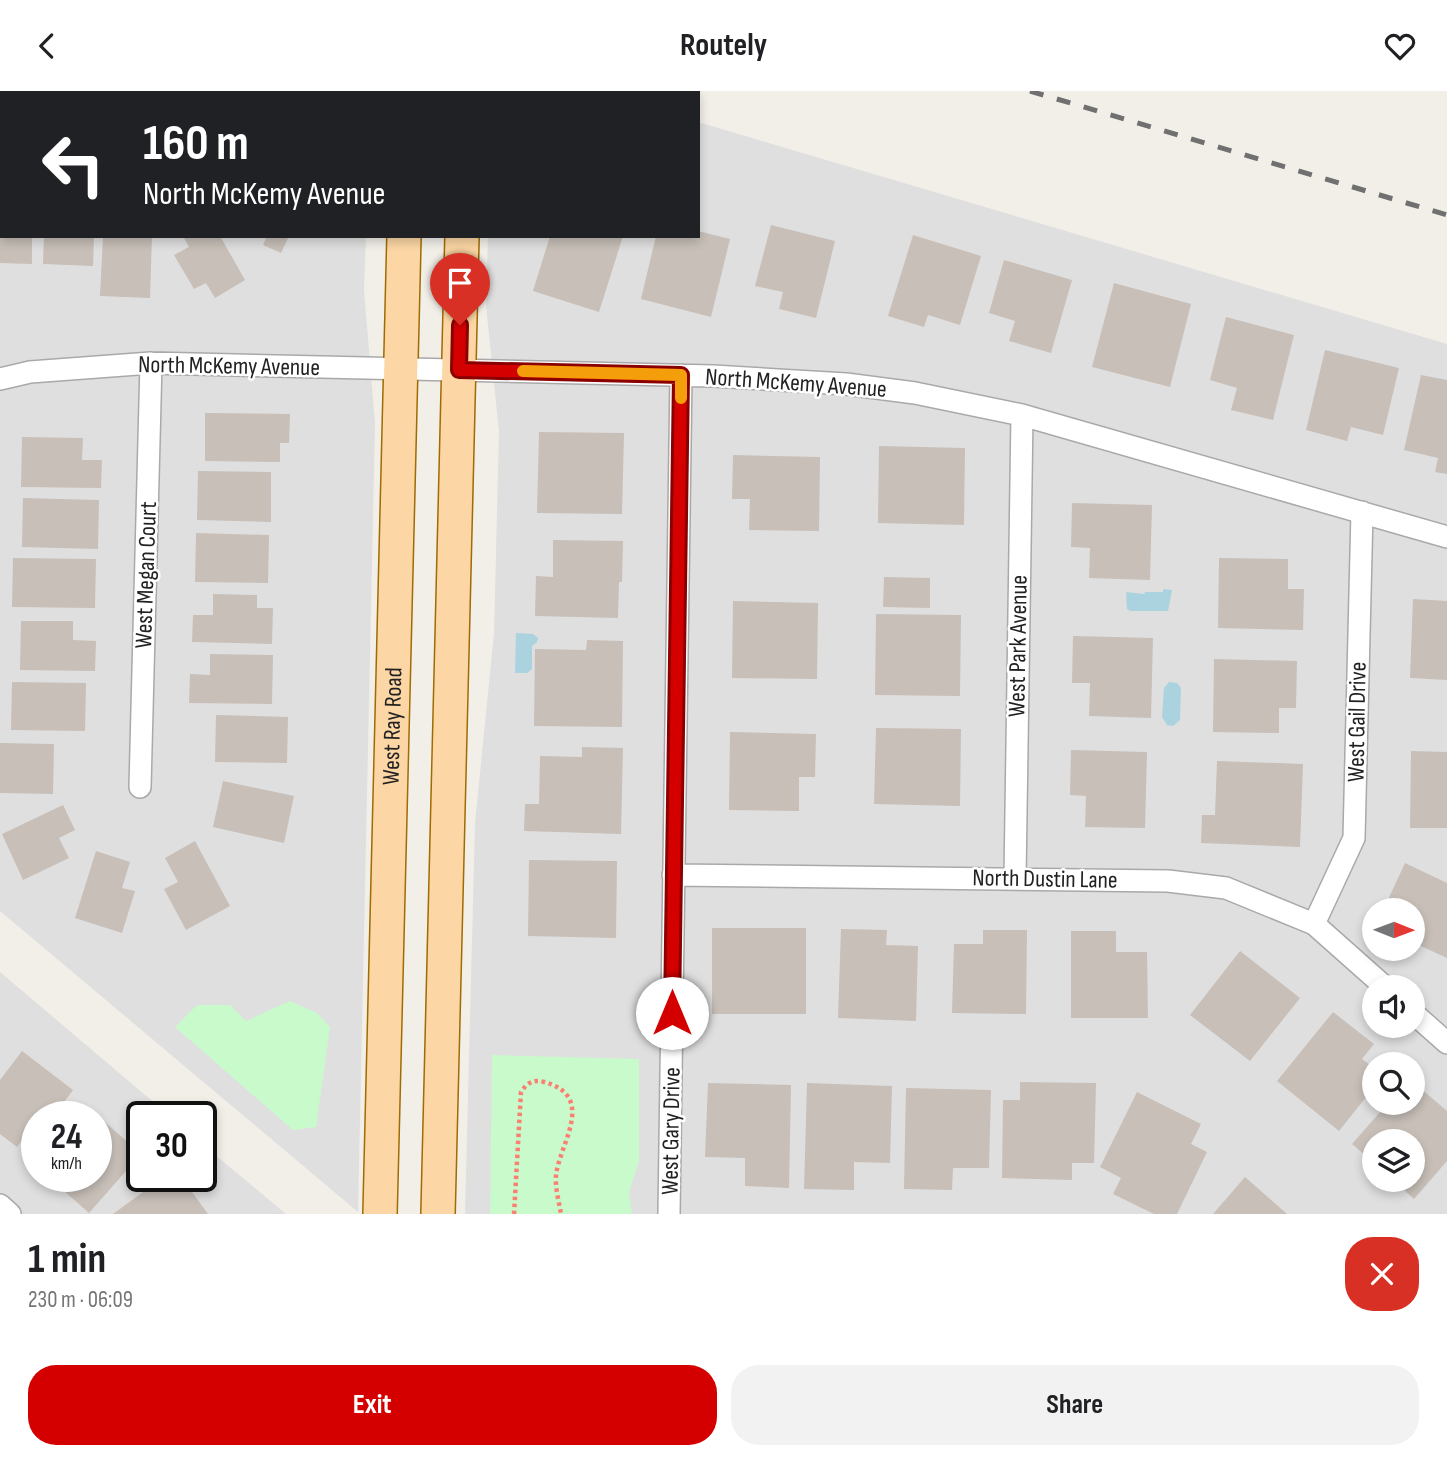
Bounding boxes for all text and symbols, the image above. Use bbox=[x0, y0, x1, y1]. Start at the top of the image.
text: Routely bbox=[680, 26, 767, 65]
icon: back bbox=[28, 27, 66, 65]
icon: heart bbox=[1381, 27, 1419, 65]
text: 160 m bbox=[143, 115, 249, 174]
icon: left bbox=[28, 119, 119, 210]
text: North McKemy Avenue bbox=[143, 175, 385, 214]
pin bbox=[430, 253, 490, 325]
icon: arrive bbox=[441, 264, 479, 302]
street label: North McKemy Avenue bbox=[138, 350, 320, 382]
street label: North McKemy Avenue bbox=[704, 362, 888, 404]
street label: West Megan Court bbox=[129, 501, 163, 649]
street label: West Park Avenue bbox=[1002, 575, 1034, 717]
street label: West Gail Drive bbox=[1341, 662, 1373, 782]
street label: West Ray Road bbox=[376, 667, 408, 785]
street label: North Dustin Lane bbox=[972, 863, 1118, 895]
north arrow bbox=[1362, 898, 1424, 961]
map controls bbox=[1362, 898, 1425, 1192]
button: sound bbox=[1362, 975, 1425, 1038]
position arrow bbox=[635, 976, 709, 1050]
button: search bbox=[1362, 1052, 1425, 1115]
street label: West Gary Drive bbox=[655, 1067, 687, 1195]
speed limit sign: 30 bbox=[126, 1101, 217, 1192]
text: 24 bbox=[51, 1116, 82, 1159]
button: layers bbox=[1362, 1129, 1425, 1192]
text: km/h bbox=[51, 1153, 82, 1174]
text: 1 min bbox=[28, 1234, 106, 1285]
button: close bbox=[1345, 1237, 1419, 1311]
text: 230 m · 06:09 bbox=[28, 1286, 133, 1314]
button: Exit bbox=[28, 1365, 717, 1445]
button: Share bbox=[731, 1365, 1419, 1445]

